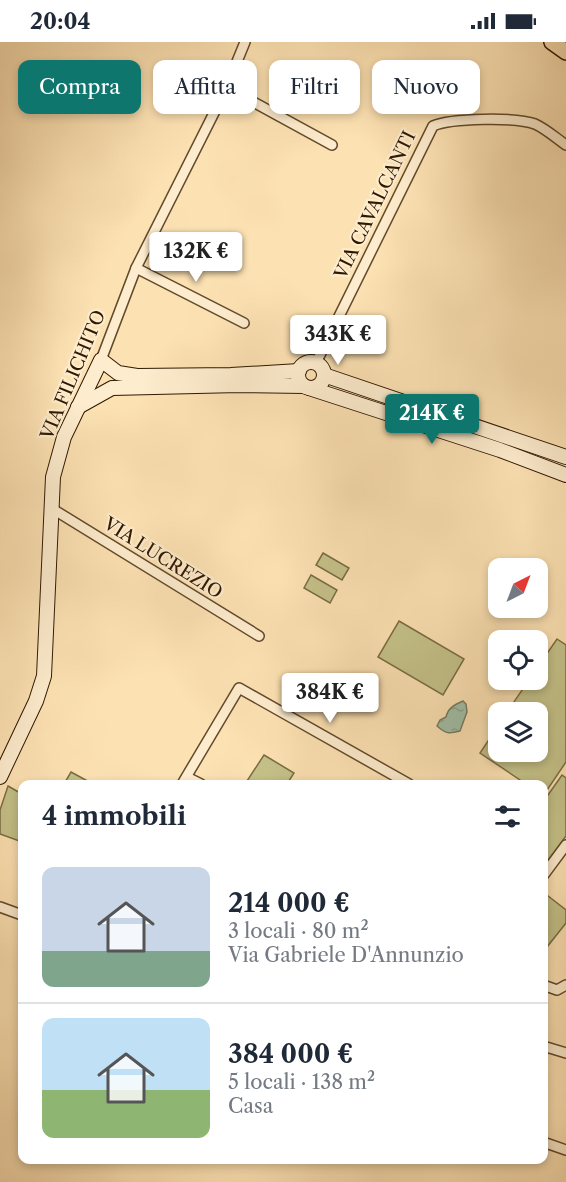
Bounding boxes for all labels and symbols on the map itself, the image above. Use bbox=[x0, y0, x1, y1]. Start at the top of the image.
street label: VIA CAVALCANTI bbox=[329, 127, 420, 284]
pin: 132K € bbox=[147, 232, 245, 283]
street label: VIA FILICHITO bbox=[35, 307, 110, 444]
pin: 343K € bbox=[289, 315, 387, 366]
pin: 214K € bbox=[383, 394, 481, 445]
street label: VIA LUCREZIO bbox=[99, 512, 226, 603]
north arrow bbox=[488, 558, 548, 618]
pin: 384K € bbox=[281, 673, 379, 724]

